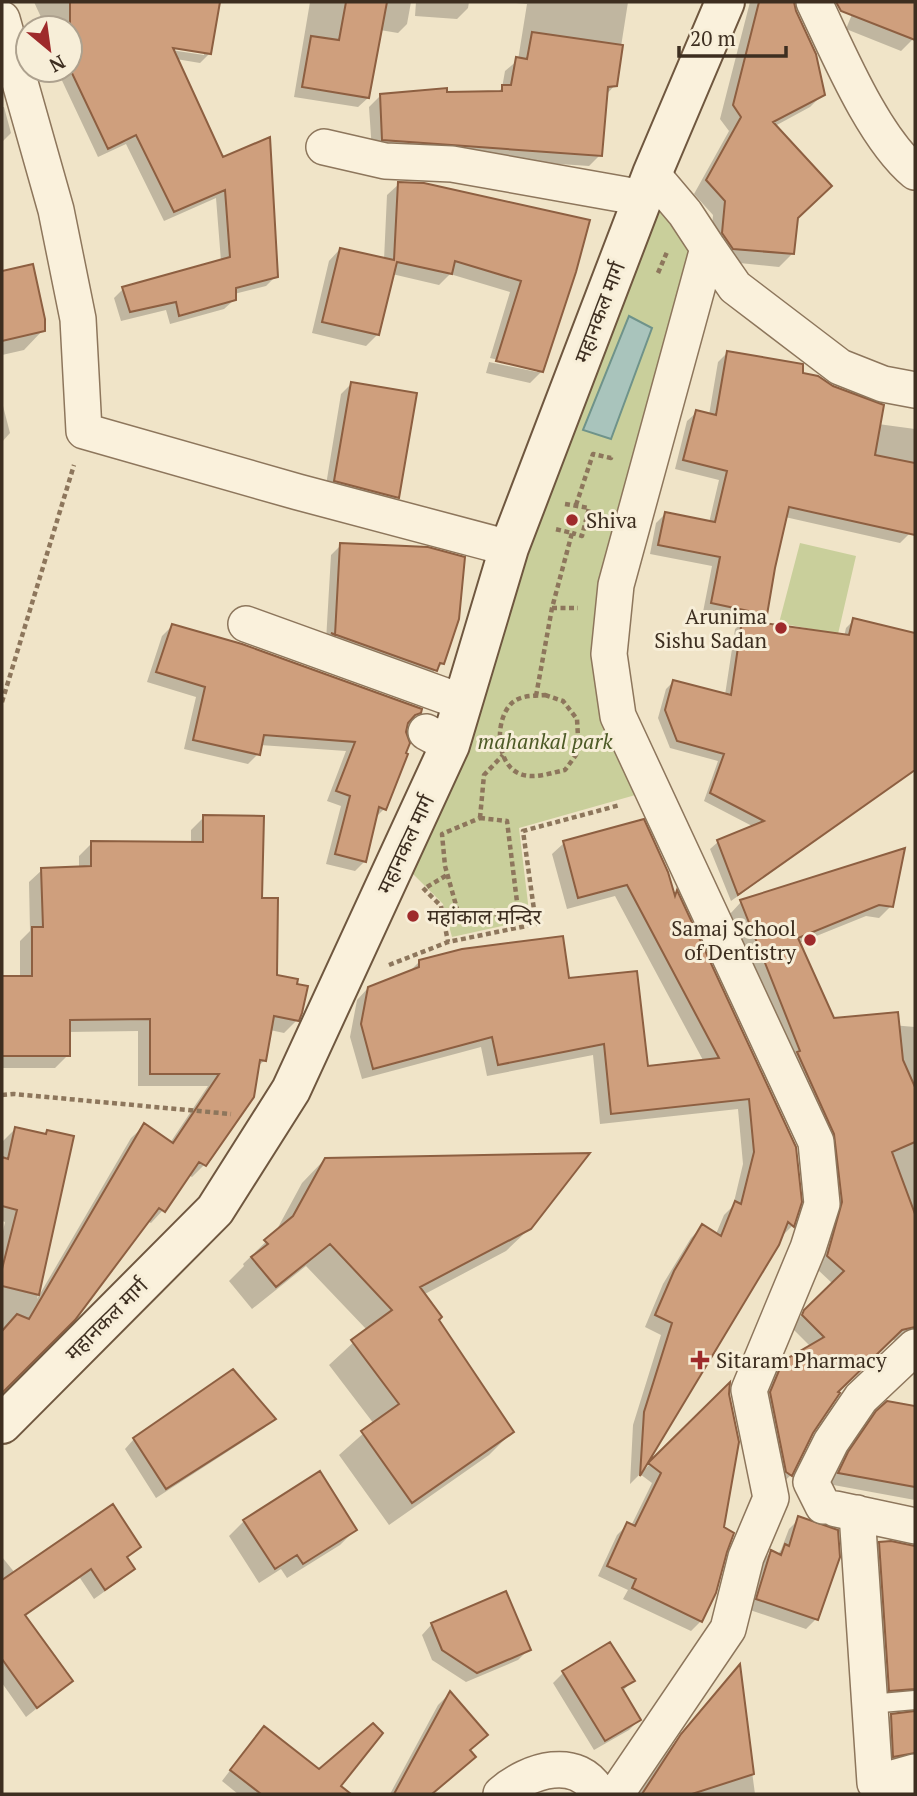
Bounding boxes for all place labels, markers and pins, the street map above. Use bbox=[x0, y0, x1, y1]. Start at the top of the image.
place label: Shiva bbox=[586, 506, 638, 534]
marker: Shiva bbox=[564, 512, 580, 528]
place label: Arunima Sishu Sadan bbox=[654, 602, 768, 654]
marker: Arunima Sishu Sadan bbox=[773, 620, 789, 636]
place label: महांकाल मन्दिर bbox=[427, 902, 542, 930]
marker: महांकाल मन्दिर bbox=[405, 908, 421, 924]
place label: Samaj School of Dentistry bbox=[671, 914, 796, 966]
marker: Samaj School of Dentistry bbox=[802, 932, 818, 948]
place label: Sitaram Pharmacy bbox=[716, 1346, 887, 1374]
marker: Sitaram Pharmacy bbox=[690, 1350, 710, 1370]

